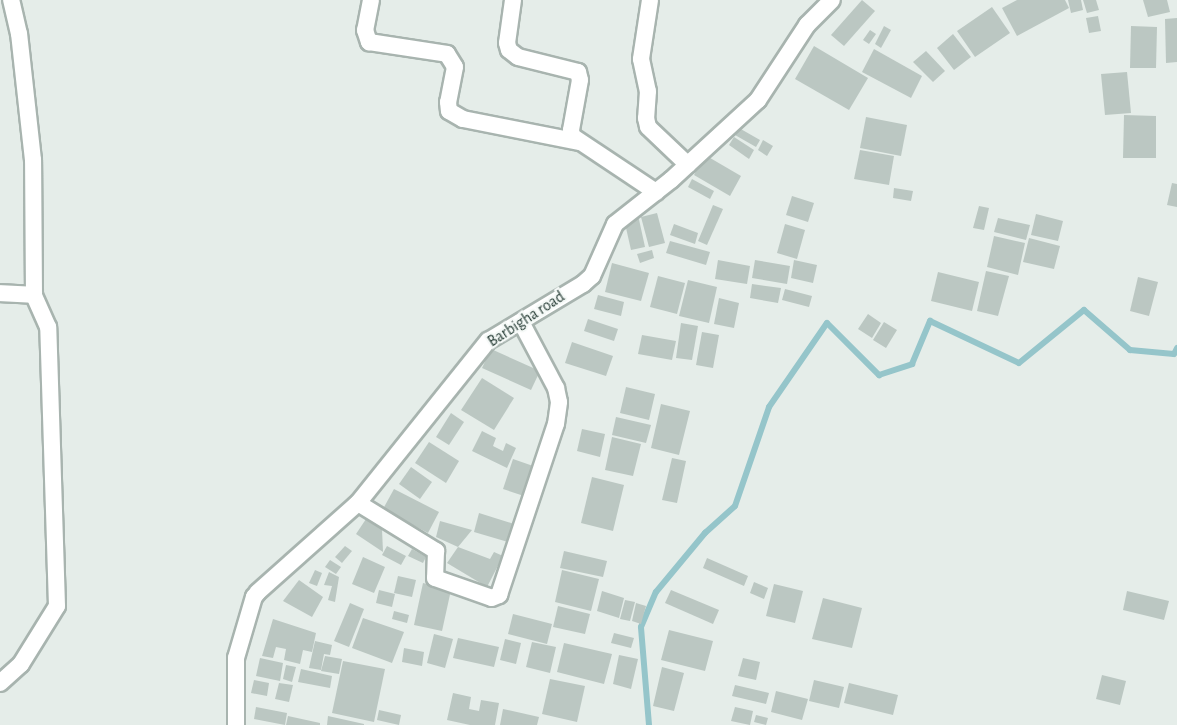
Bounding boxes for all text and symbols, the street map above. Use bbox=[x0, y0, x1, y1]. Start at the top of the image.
street label: Barbigha road bbox=[484, 287, 568, 351]

